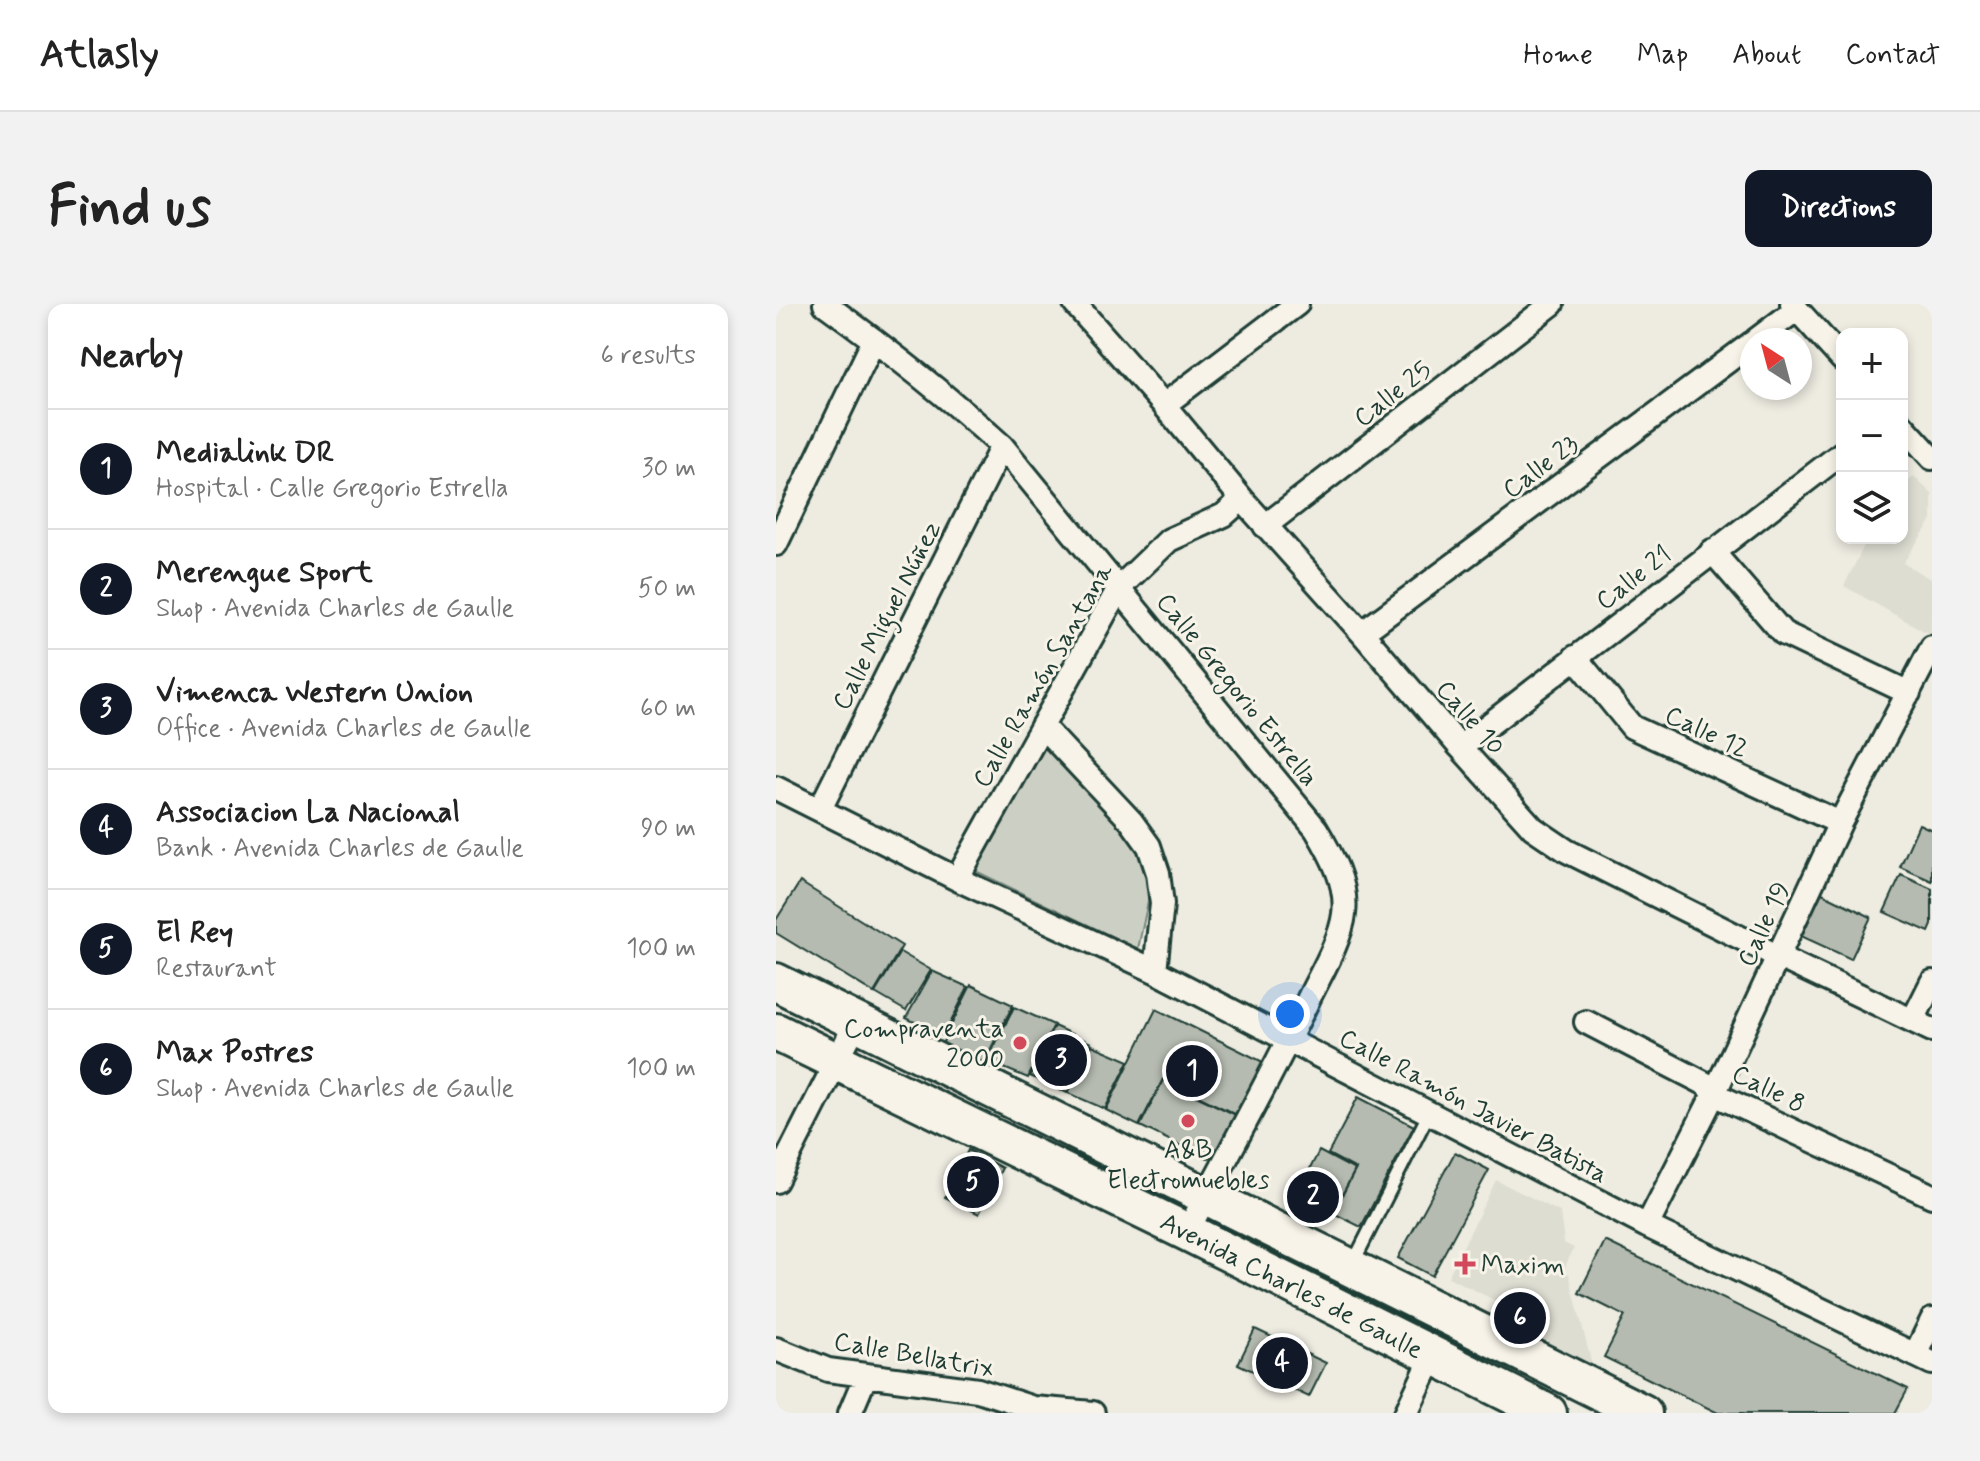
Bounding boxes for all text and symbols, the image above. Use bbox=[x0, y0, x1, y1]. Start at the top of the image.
text: Atlasly bbox=[40, 31, 159, 80]
text: Home bbox=[1523, 37, 1593, 74]
text: Map bbox=[1637, 37, 1688, 74]
text: About bbox=[1732, 37, 1801, 74]
text: Contact bbox=[1845, 37, 1940, 74]
button: Directions bbox=[1745, 170, 1932, 247]
text: Find us bbox=[48, 172, 211, 245]
north arrow bbox=[1740, 328, 1812, 400]
map controls bbox=[1836, 328, 1908, 544]
button: + bbox=[1836, 328, 1908, 400]
text: Nearby bbox=[80, 334, 184, 379]
text: 6 results bbox=[601, 339, 696, 373]
street label: Calle 25 bbox=[1347, 354, 1439, 436]
button: − bbox=[1836, 400, 1908, 472]
street label: Calle 23 bbox=[1496, 428, 1586, 507]
text: Medialink DR bbox=[156, 433, 334, 472]
text: 1 bbox=[100, 452, 112, 486]
text: 30 m bbox=[642, 452, 696, 486]
text: Hospital · Calle Gregorio Estrella bbox=[156, 472, 508, 506]
button: layers bbox=[1836, 472, 1908, 544]
street label: Calle Miguel Núñez bbox=[825, 515, 953, 718]
street label: Calle 21 bbox=[1590, 538, 1679, 619]
text: Merengue Sport bbox=[156, 553, 373, 592]
street label: Calle Ramón Santana bbox=[966, 557, 1122, 794]
text: 2 bbox=[100, 572, 112, 606]
text: 50 m bbox=[638, 572, 696, 606]
street label: Calle Gregorio Estrella bbox=[1146, 586, 1325, 795]
text: Shop · Avenida Charles de Gaulle bbox=[156, 592, 514, 626]
text: Vimenca Western Union bbox=[156, 673, 473, 712]
street label: Calle 10 bbox=[1427, 673, 1512, 763]
text: 3 bbox=[100, 692, 112, 726]
text: 60 m bbox=[640, 692, 696, 726]
street label: Calle 12 bbox=[1659, 699, 1753, 767]
text: Office · Avenida Charles de Gaulle bbox=[156, 712, 531, 746]
text: Associacion La Nacional bbox=[156, 793, 460, 832]
text: 4 bbox=[98, 812, 114, 846]
text: 90 m bbox=[641, 812, 696, 846]
text: Bank · Avenida Charles de Gaulle bbox=[156, 832, 524, 866]
street label: Calle 19 bbox=[1730, 877, 1799, 973]
text: El Rey bbox=[156, 913, 233, 952]
text: 5 bbox=[98, 932, 114, 966]
text: 100 m bbox=[626, 932, 696, 966]
text: Restaurant bbox=[156, 952, 277, 986]
your location bbox=[1270, 994, 1310, 1034]
place label: Compraventa 2000 bbox=[844, 1013, 1004, 1077]
street label: Calle Ramón Javier Batista bbox=[1333, 1021, 1613, 1192]
pin: 3 bbox=[1035, 1030, 1087, 1090]
text: Max Postres bbox=[156, 1033, 314, 1072]
marker: Compraventa 2000 bbox=[1011, 1034, 1029, 1052]
pin: 1 bbox=[1166, 1041, 1218, 1101]
text: 6 bbox=[99, 1052, 113, 1086]
text: 100 m bbox=[626, 1052, 696, 1086]
street label: Calle 8 bbox=[1726, 1058, 1810, 1122]
text: Shop · Avenida Charles de Gaulle bbox=[156, 1072, 514, 1106]
marker: A&B Electromuebles bbox=[1179, 1112, 1197, 1130]
place label: A&B Electromuebles bbox=[1107, 1134, 1269, 1198]
pin: 5 bbox=[947, 1152, 999, 1212]
pin: 2 bbox=[1287, 1167, 1339, 1227]
street label: Avenida Charles de Gaulle bbox=[1154, 1206, 1428, 1368]
place label: Maxim bbox=[1481, 1249, 1565, 1283]
marker: Maxim bbox=[1456, 1255, 1474, 1273]
pin: 6 bbox=[1494, 1288, 1546, 1348]
street label: Calle Bellatrix bbox=[831, 1325, 996, 1387]
pin: 4 bbox=[1256, 1333, 1308, 1393]

